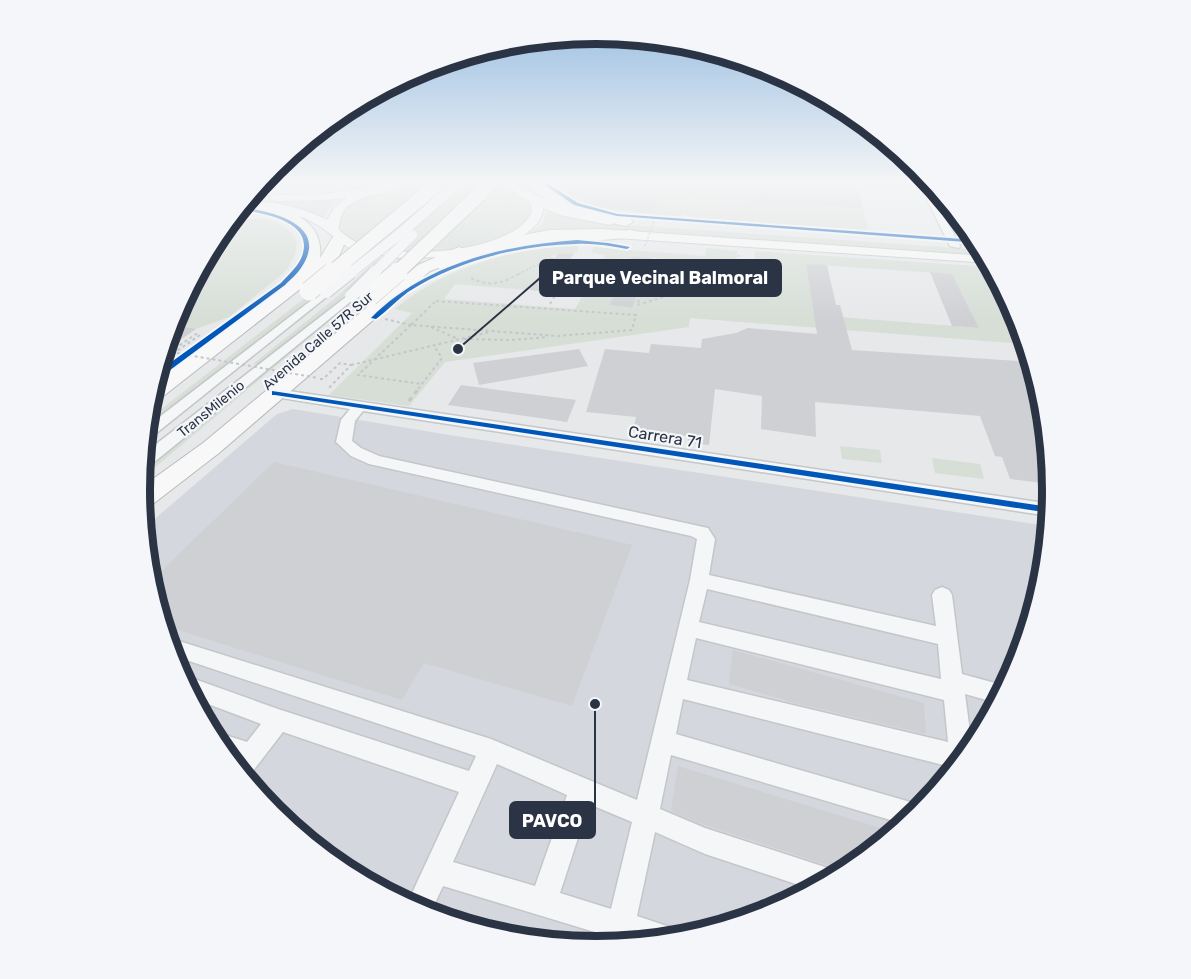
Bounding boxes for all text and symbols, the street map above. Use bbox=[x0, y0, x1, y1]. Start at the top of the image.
callout: Parque Vecinal Balmoral bbox=[540, 260, 781, 296]
text: Parque Vecinal Balmoral bbox=[552, 267, 768, 289]
street label: Avenida Calle 57R Sur bbox=[259, 288, 377, 394]
street label: TransMilenio bbox=[174, 377, 248, 441]
street label: Carrera 71 bbox=[627, 422, 703, 452]
callout: PAVCO bbox=[510, 802, 595, 838]
text: PAVCO bbox=[522, 810, 582, 832]

